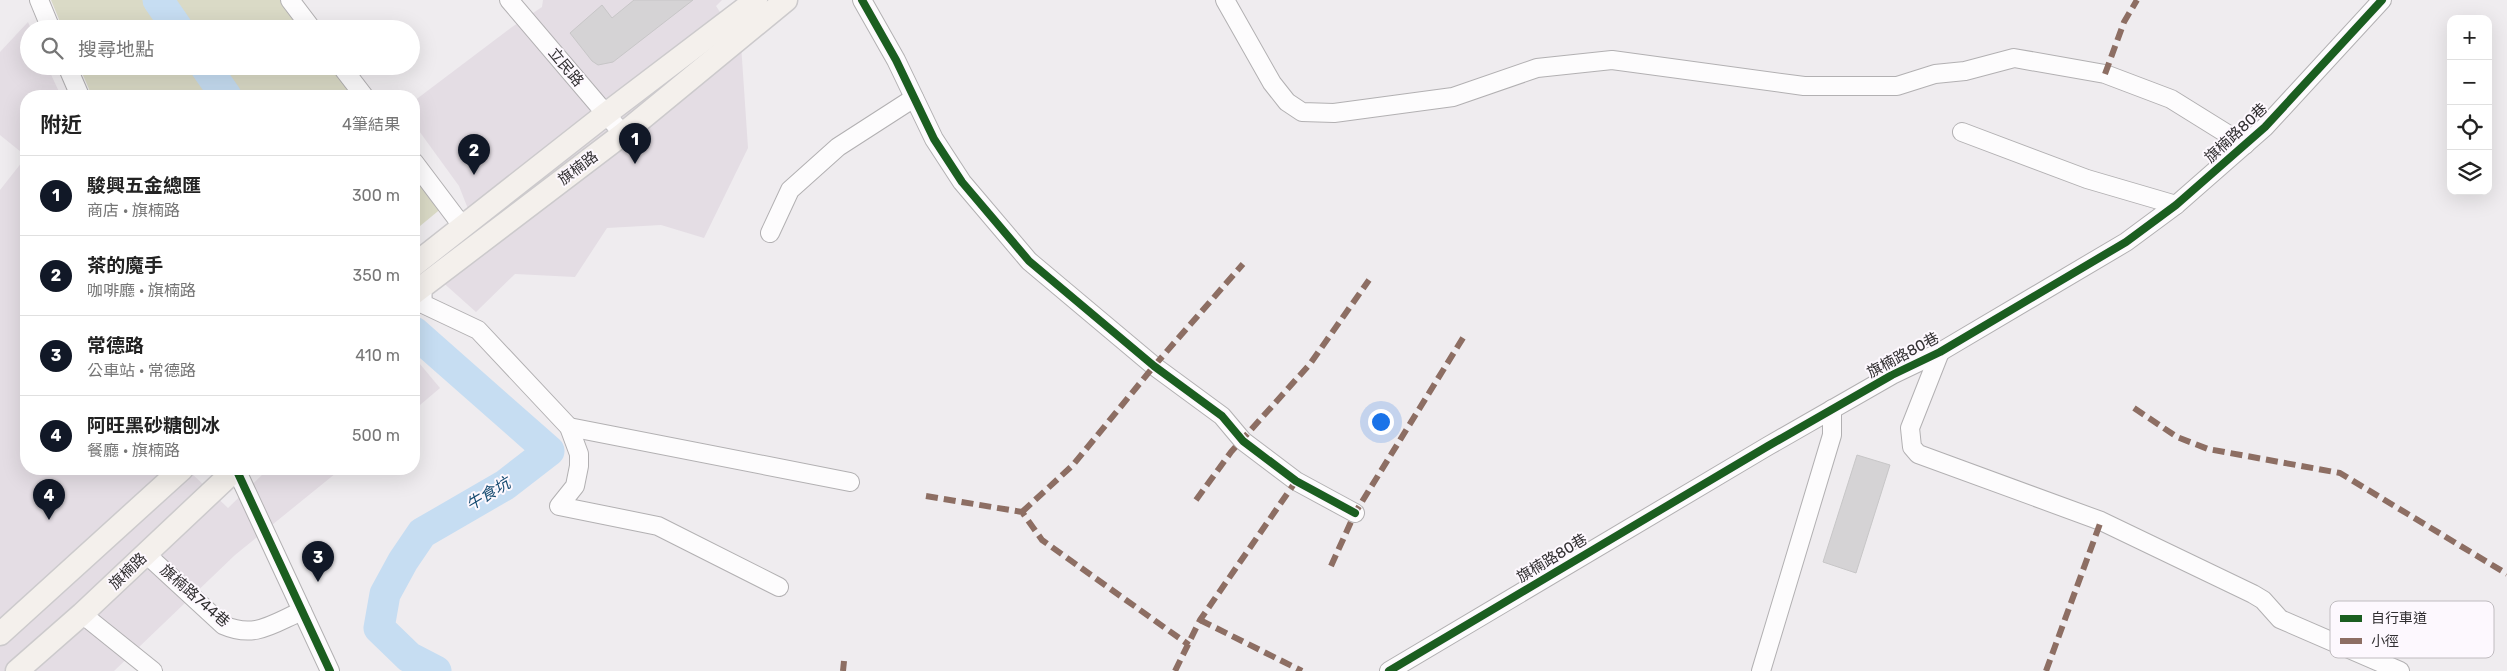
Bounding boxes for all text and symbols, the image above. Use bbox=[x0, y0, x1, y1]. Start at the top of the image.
map controls bbox=[2447, 15, 2492, 195]
button: + bbox=[2447, 15, 2492, 60]
search box bbox=[20, 20, 420, 75]
icon: search bbox=[38, 34, 66, 62]
text: 搜尋地點 bbox=[78, 38, 154, 61]
street label: 立民路 bbox=[545, 44, 587, 90]
button: − bbox=[2447, 60, 2492, 105]
street label: 旗楠路80巷 bbox=[2201, 99, 2271, 167]
button: locate bbox=[2447, 105, 2492, 150]
text: 附近 bbox=[40, 112, 82, 137]
text: 4筆結果 bbox=[342, 115, 400, 134]
pin: 1 bbox=[619, 123, 651, 164]
pin: 2 bbox=[458, 134, 490, 175]
street label: 旗楠路 bbox=[555, 147, 601, 189]
button: layers bbox=[2447, 150, 2492, 195]
text: 駿興五金總匯 bbox=[87, 174, 201, 197]
text: 1 bbox=[52, 186, 60, 205]
text: 300 m bbox=[352, 186, 400, 205]
text: 商店 · 旗楠路 bbox=[87, 201, 180, 220]
text: 茶的魔手 bbox=[87, 254, 163, 277]
text: 2 bbox=[51, 266, 61, 285]
text: 350 m bbox=[353, 266, 400, 285]
text: 咖啡廳 · 旗楠路 bbox=[87, 281, 196, 300]
street label: 旗楠路80巷 bbox=[1864, 328, 1942, 382]
text: 常德路 bbox=[87, 334, 144, 357]
text: 3 bbox=[51, 346, 61, 365]
text: 410 m bbox=[355, 346, 400, 365]
text: 公車站 · 常德路 bbox=[87, 361, 196, 380]
your location bbox=[1368, 409, 1394, 435]
text: 阿旺黑砂糖刨冰 bbox=[87, 414, 220, 437]
text: 4 bbox=[51, 426, 61, 445]
text: 500 m bbox=[352, 426, 400, 445]
text: 餐廳 · 旗楠路 bbox=[87, 441, 180, 460]
water label: 牛食坑 bbox=[463, 472, 515, 515]
pin: 4 bbox=[33, 479, 65, 520]
street label: 旗楠路80巷 bbox=[1513, 530, 1591, 586]
pin: 3 bbox=[302, 541, 334, 582]
street label: 旗楠路 bbox=[106, 549, 150, 593]
street label: 旗楠路744巷 bbox=[157, 561, 233, 631]
legend bbox=[2330, 601, 2494, 658]
text: 自行車道 bbox=[2371, 610, 2427, 627]
text: 小徑 bbox=[2371, 633, 2399, 650]

